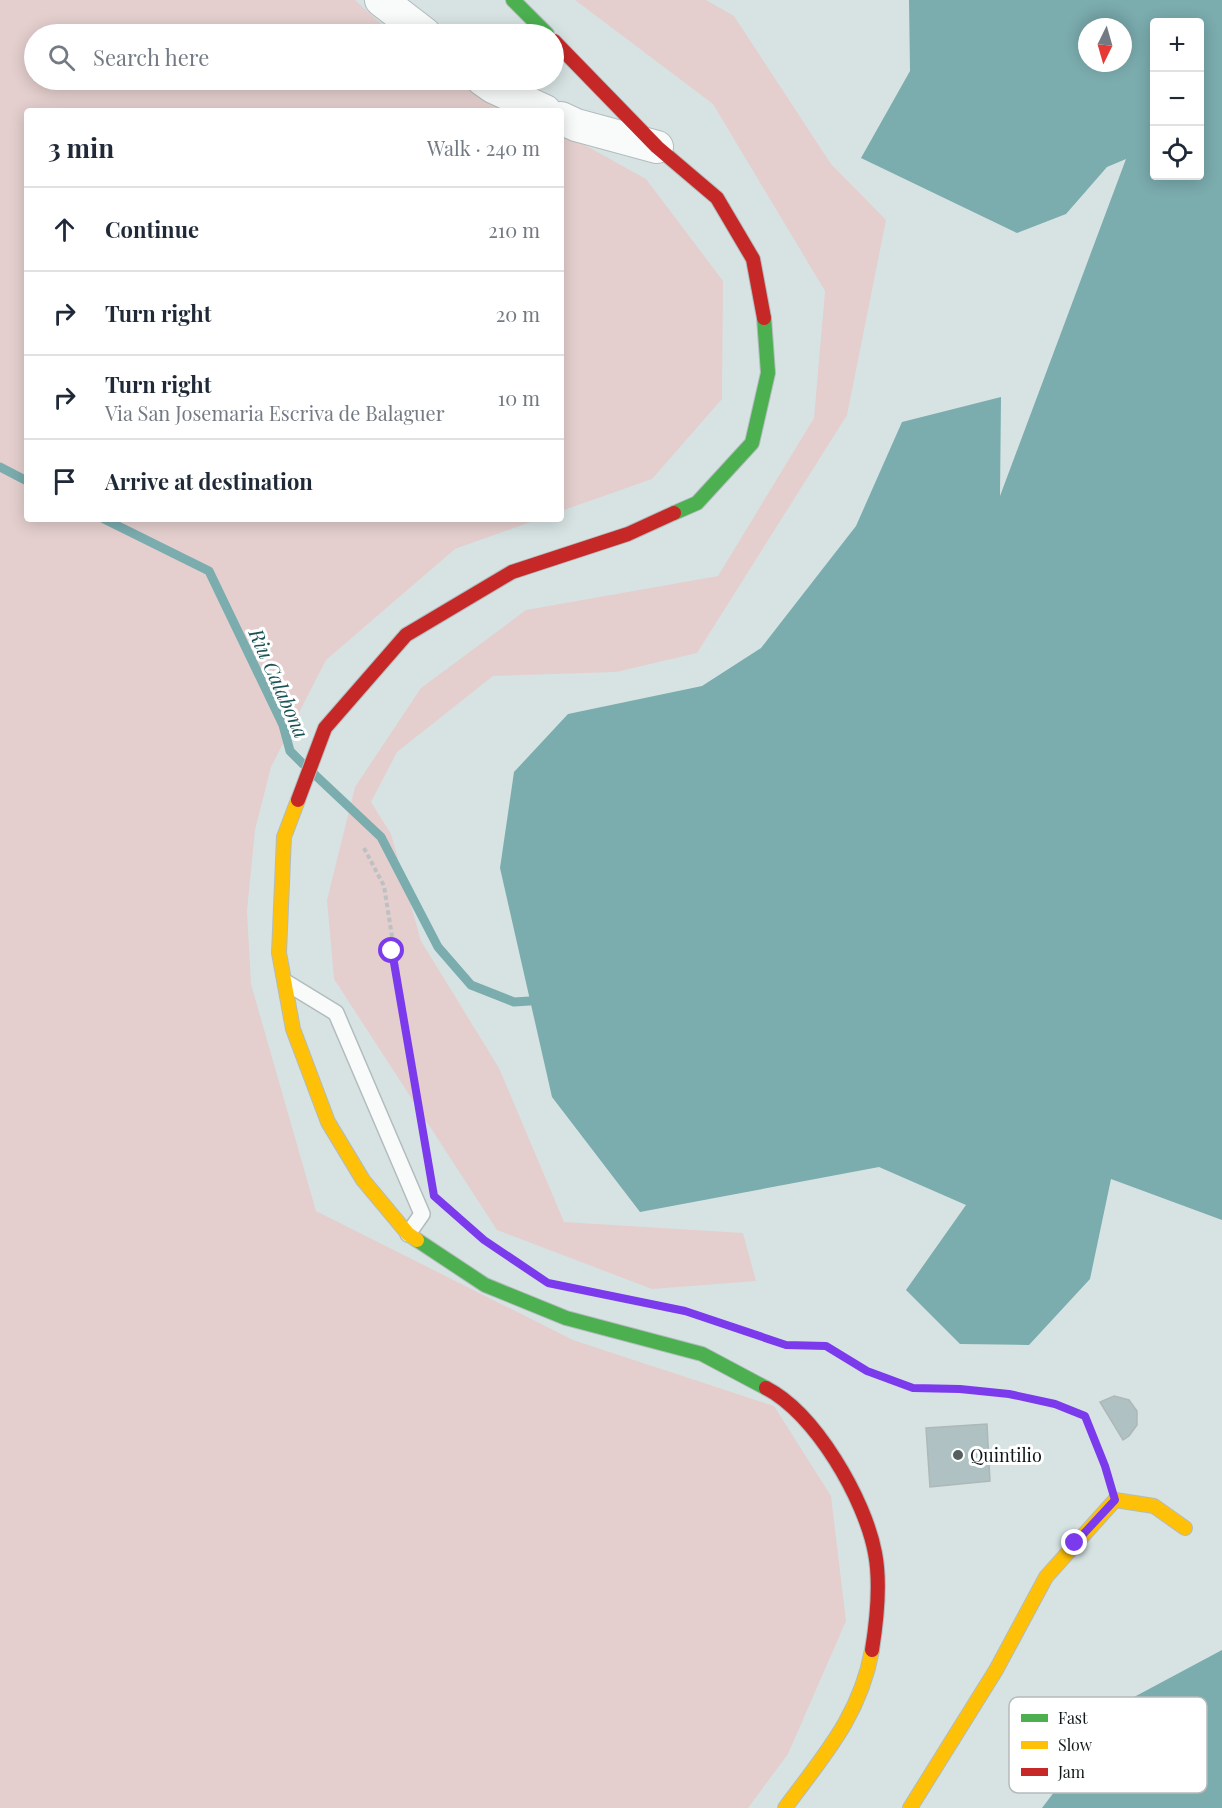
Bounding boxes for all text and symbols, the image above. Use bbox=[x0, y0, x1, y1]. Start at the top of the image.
north arrow bbox=[1078, 18, 1132, 72]
map controls bbox=[1150, 18, 1204, 180]
button: + bbox=[1150, 18, 1204, 72]
search box bbox=[24, 24, 564, 90]
icon: search bbox=[45, 41, 78, 74]
text: Search here bbox=[93, 42, 209, 72]
button: − bbox=[1150, 72, 1204, 126]
button: locate bbox=[1150, 126, 1204, 180]
text: 3 min bbox=[48, 130, 114, 165]
text: Walk · 240 m bbox=[427, 134, 540, 161]
icon: ahead bbox=[48, 213, 81, 246]
text: Continue bbox=[105, 214, 199, 244]
text: 210 m bbox=[488, 216, 540, 243]
icon: right bbox=[48, 297, 81, 330]
text: Turn right bbox=[105, 298, 211, 328]
text: 20 m bbox=[496, 300, 540, 327]
text: Turn right bbox=[105, 369, 211, 399]
icon: right bbox=[48, 381, 81, 414]
text: 10 m bbox=[498, 384, 540, 411]
text: Via San Josemaria Escriva de Balaguer bbox=[105, 399, 445, 426]
icon: arrive bbox=[48, 465, 81, 498]
text: Arrive at destination bbox=[105, 466, 313, 496]
water label: Riu Calabona bbox=[243, 623, 316, 742]
route start bbox=[378, 937, 404, 963]
place label: Quintilio bbox=[970, 1443, 1042, 1467]
marker: Quintilio bbox=[951, 1448, 965, 1462]
route end bbox=[1061, 1529, 1087, 1555]
legend bbox=[1009, 1697, 1207, 1793]
text: Fast bbox=[1058, 1707, 1088, 1728]
text: Slow bbox=[1058, 1734, 1093, 1755]
text: Jam bbox=[1057, 1761, 1085, 1782]

